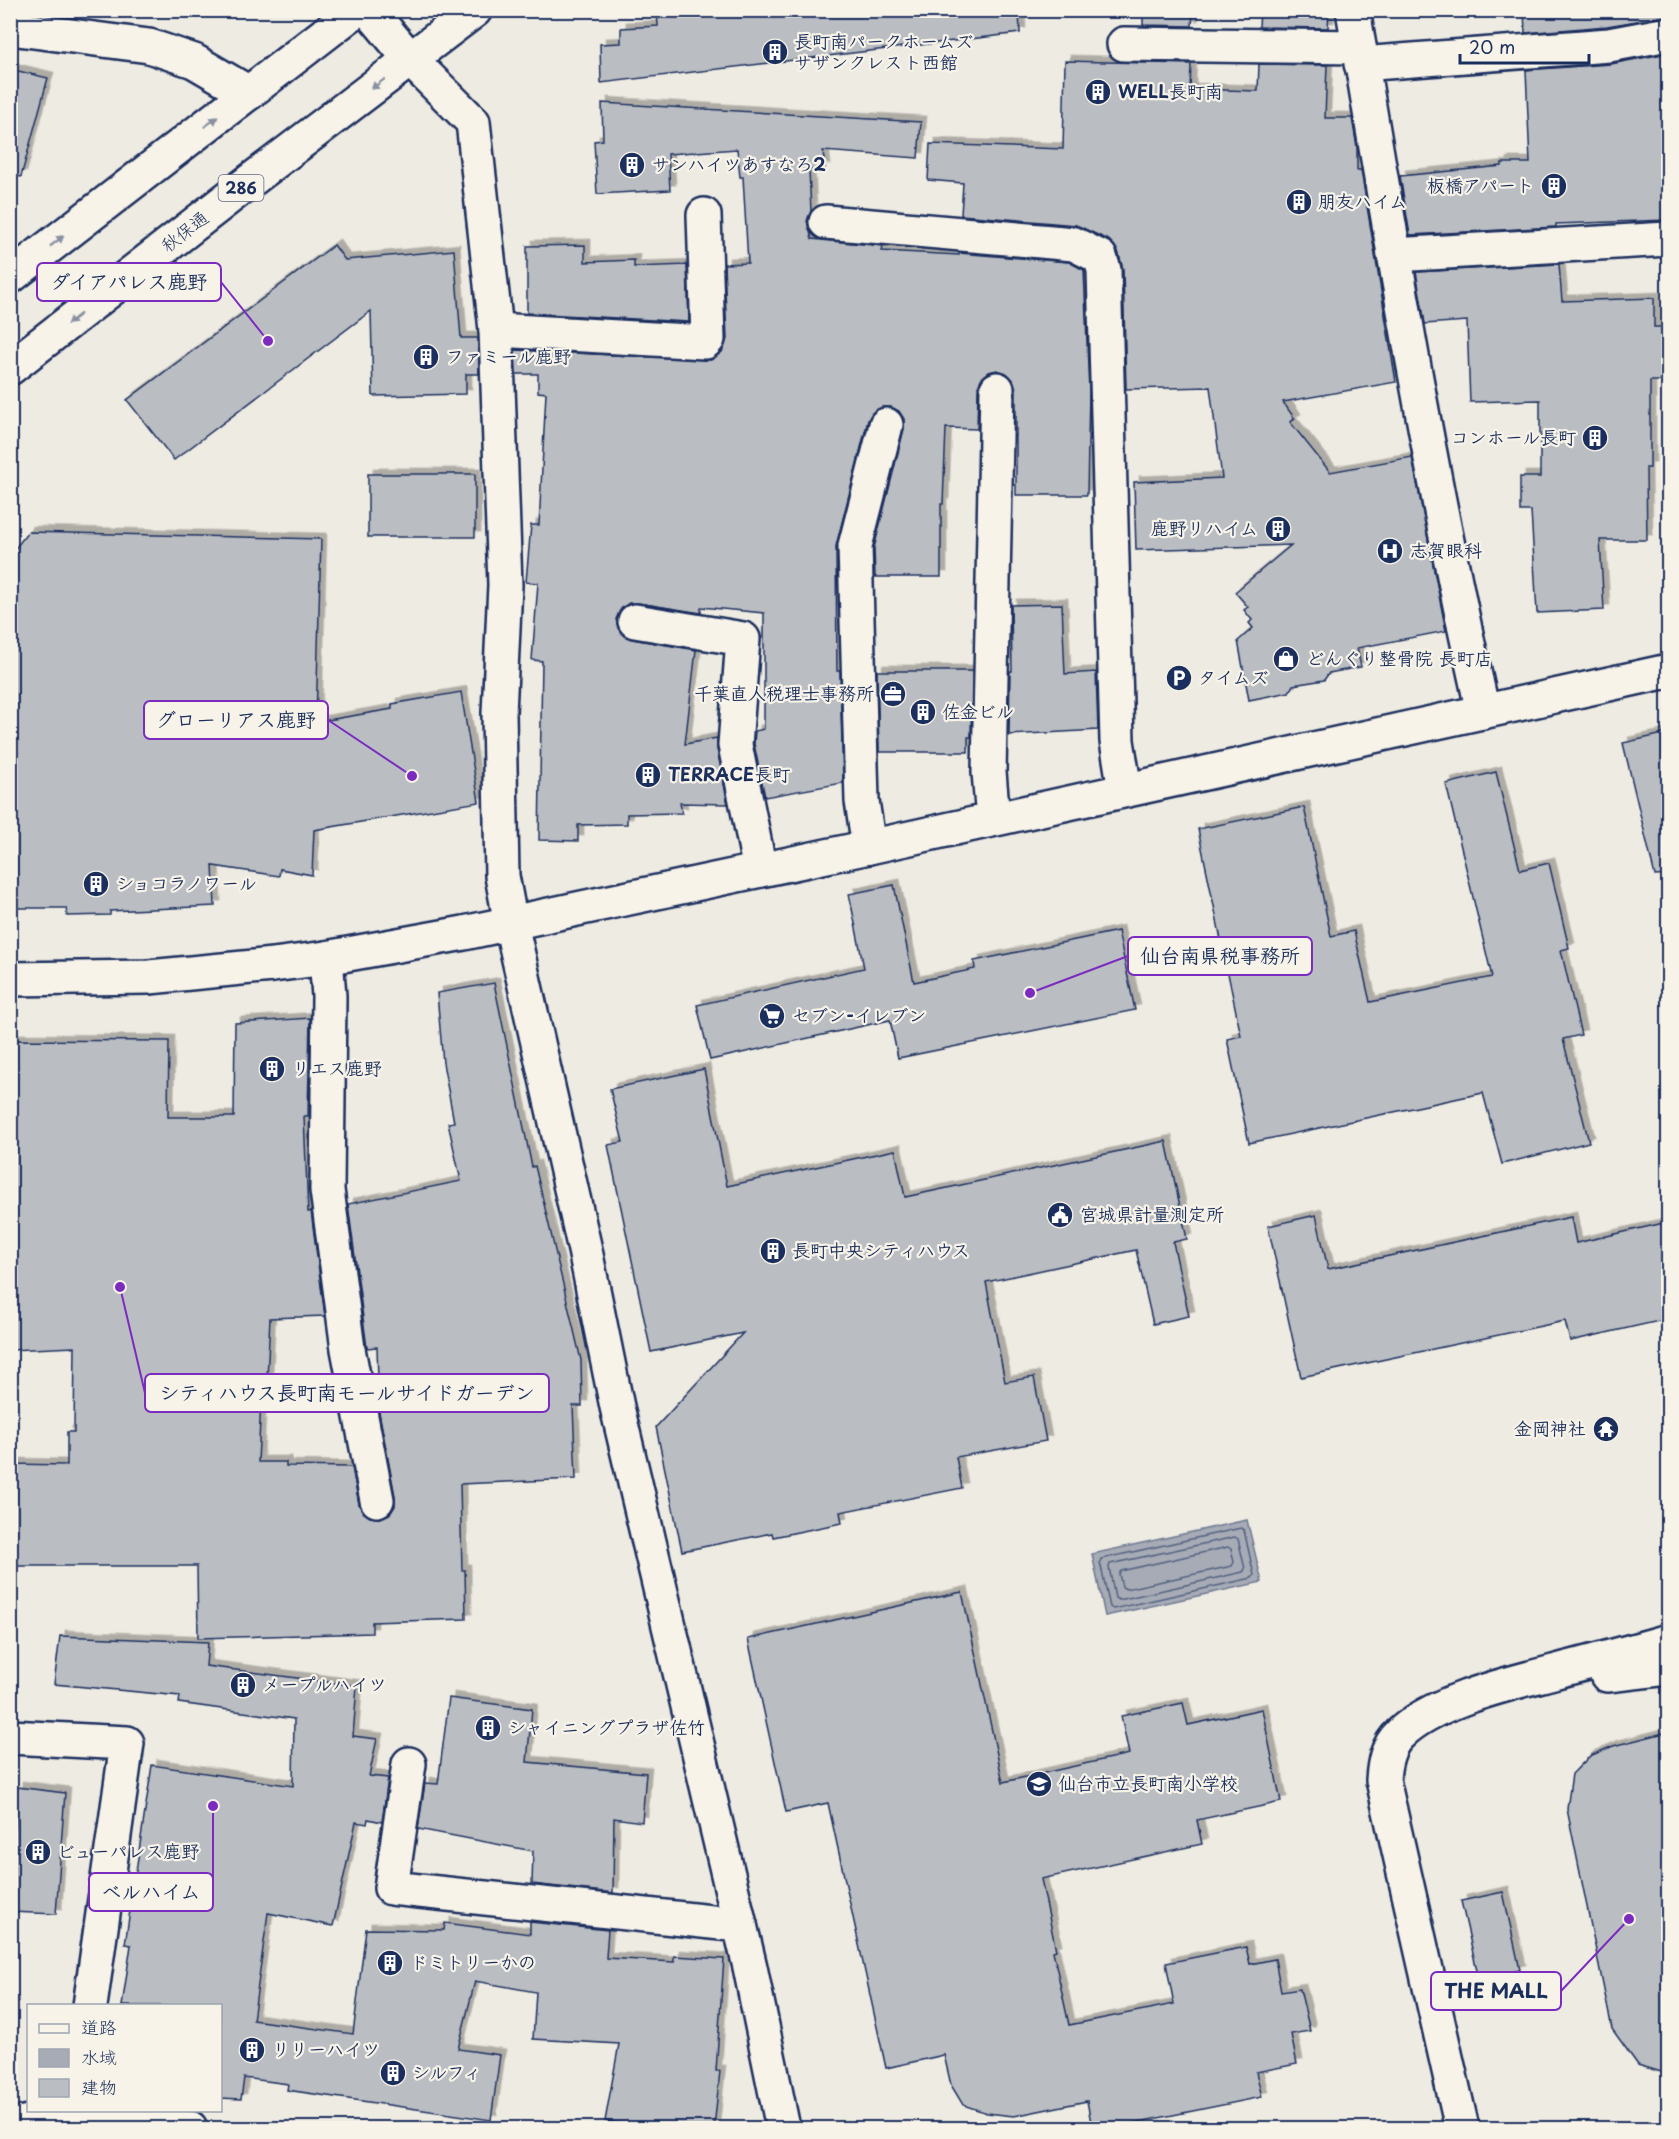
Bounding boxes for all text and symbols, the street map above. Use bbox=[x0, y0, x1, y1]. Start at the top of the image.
place label: 長町南パークホームズ サザンクレスト西館 bbox=[794, 27, 973, 75]
scale bar bbox=[1460, 27, 1589, 65]
text: 20 m bbox=[1469, 33, 1515, 60]
building icon: 長町南パークホームズ サザンクレスト西館 bbox=[760, 37, 790, 67]
building icon: WELL長町南 bbox=[1083, 77, 1113, 107]
place label: WELL長町南 bbox=[1118, 77, 1223, 104]
one-way arrow bbox=[370, 78, 386, 90]
one-way arrow bbox=[203, 116, 219, 128]
building icon: サンハイツあすなろ2 bbox=[617, 150, 647, 180]
place label: サンハイツあすなろ2 bbox=[652, 150, 826, 177]
place label: 板橋アパート bbox=[1427, 171, 1534, 198]
building icon: 板橋アパート bbox=[1539, 171, 1569, 201]
road number: 286 bbox=[218, 175, 264, 201]
building icon: 朋友ハイム bbox=[1284, 187, 1314, 217]
place label: 朋友ハイム bbox=[1318, 187, 1407, 214]
street label: 秋保通 bbox=[154, 204, 214, 258]
one-way arrow bbox=[48, 235, 64, 247]
callout: ダイアパレス鹿野 bbox=[37, 263, 221, 301]
text: ダイアパレス鹿野 bbox=[51, 266, 207, 296]
one-way arrow bbox=[66, 312, 82, 325]
building icon: ファミール鹿野 bbox=[411, 342, 441, 372]
place label: ファミール鹿野 bbox=[446, 342, 571, 369]
place label: コンホール長町 bbox=[1451, 423, 1576, 450]
building icon: コンホール長町 bbox=[1580, 423, 1610, 453]
place label: 鹿野リハイム bbox=[1151, 514, 1258, 541]
building icon: 鹿野リハイム bbox=[1263, 514, 1293, 544]
hospital icon: 志賀眼科 bbox=[1375, 536, 1405, 566]
place label: 志賀眼科 bbox=[1410, 536, 1482, 563]
shop icon: どんぐり整骨院 長町店 bbox=[1271, 644, 1301, 674]
place label: どんぐり整骨院 長町店 bbox=[1306, 644, 1493, 671]
parking icon: タイムズ bbox=[1164, 663, 1194, 693]
place label: タイムズ bbox=[1198, 663, 1269, 690]
place label: 千葉直人税理士事務所 bbox=[694, 679, 874, 706]
office icon: 千葉直人税理士事務所 bbox=[878, 679, 908, 709]
building icon: 佐金ビル bbox=[908, 697, 938, 727]
place label: 佐金ビル bbox=[942, 697, 1014, 724]
callout: グローリアス鹿野 bbox=[144, 701, 328, 739]
text: グローリアス鹿野 bbox=[156, 704, 316, 734]
building icon: TERRACE長町 bbox=[633, 760, 663, 790]
place label: TERRACE長町 bbox=[668, 760, 790, 787]
building icon: ショコラノワール bbox=[81, 869, 111, 899]
place label: ショコラノワール bbox=[116, 869, 256, 896]
callout: 仙台南県税事務所 bbox=[1128, 937, 1312, 975]
text: 仙台南県税事務所 bbox=[1140, 940, 1300, 970]
supermarket icon: セブン-イレブン bbox=[757, 1001, 787, 1031]
place label: セブン-イレブン bbox=[792, 1001, 926, 1028]
building icon: リエス鹿野 bbox=[257, 1054, 287, 1084]
place label: リエス鹿野 bbox=[292, 1054, 382, 1081]
public building icon: 宮城県計量測定所 bbox=[1045, 1200, 1075, 1230]
place label: 宮城県計量測定所 bbox=[1080, 1200, 1224, 1227]
building icon: 長町中央シティハウス bbox=[758, 1236, 788, 1266]
place label: 長町中央シティハウス bbox=[792, 1236, 970, 1263]
callout: シティハウス長町南モールサイドガーデン bbox=[145, 1374, 549, 1412]
text: シティハウス長町南モールサイドガーデン bbox=[159, 1377, 535, 1407]
place label: 金岡神社 bbox=[1514, 1414, 1586, 1441]
temple icon: 金岡神社 bbox=[1591, 1414, 1621, 1444]
building icon: メープルハイツ bbox=[228, 1670, 258, 1700]
place label: メープルハイツ bbox=[262, 1670, 387, 1697]
building icon: シャイニングプラザ佐竹 bbox=[473, 1713, 503, 1743]
place label: シャイニングプラザ佐竹 bbox=[508, 1713, 705, 1740]
school or university icon: 仙台市立長町南小学校 bbox=[1024, 1769, 1054, 1799]
place label: 仙台市立長町南小学校 bbox=[1058, 1769, 1238, 1796]
building icon: ビューパレス鹿野 bbox=[23, 1837, 53, 1867]
place label: ビューパレス鹿野 bbox=[57, 1837, 200, 1864]
callout: ベルハイム bbox=[89, 1873, 213, 1911]
text: ベルハイム bbox=[101, 1876, 201, 1906]
building icon: ドミトリーかの bbox=[375, 1948, 405, 1978]
place label: ドミトリーかの bbox=[410, 1948, 536, 1975]
callout: THE MALL bbox=[1431, 1972, 1561, 2010]
text: THE MALL bbox=[1444, 1975, 1548, 2005]
legend bbox=[27, 2004, 222, 2112]
text: 道路 bbox=[81, 2013, 117, 2040]
building icon: リリーハイツ bbox=[237, 2035, 267, 2065]
place label: リリーハイツ bbox=[272, 2035, 380, 2062]
text: 水域 bbox=[81, 2043, 117, 2070]
building icon: シルフィ bbox=[378, 2058, 408, 2088]
place label: シルフィ bbox=[412, 2058, 481, 2085]
text: 建物 bbox=[81, 2073, 117, 2100]

